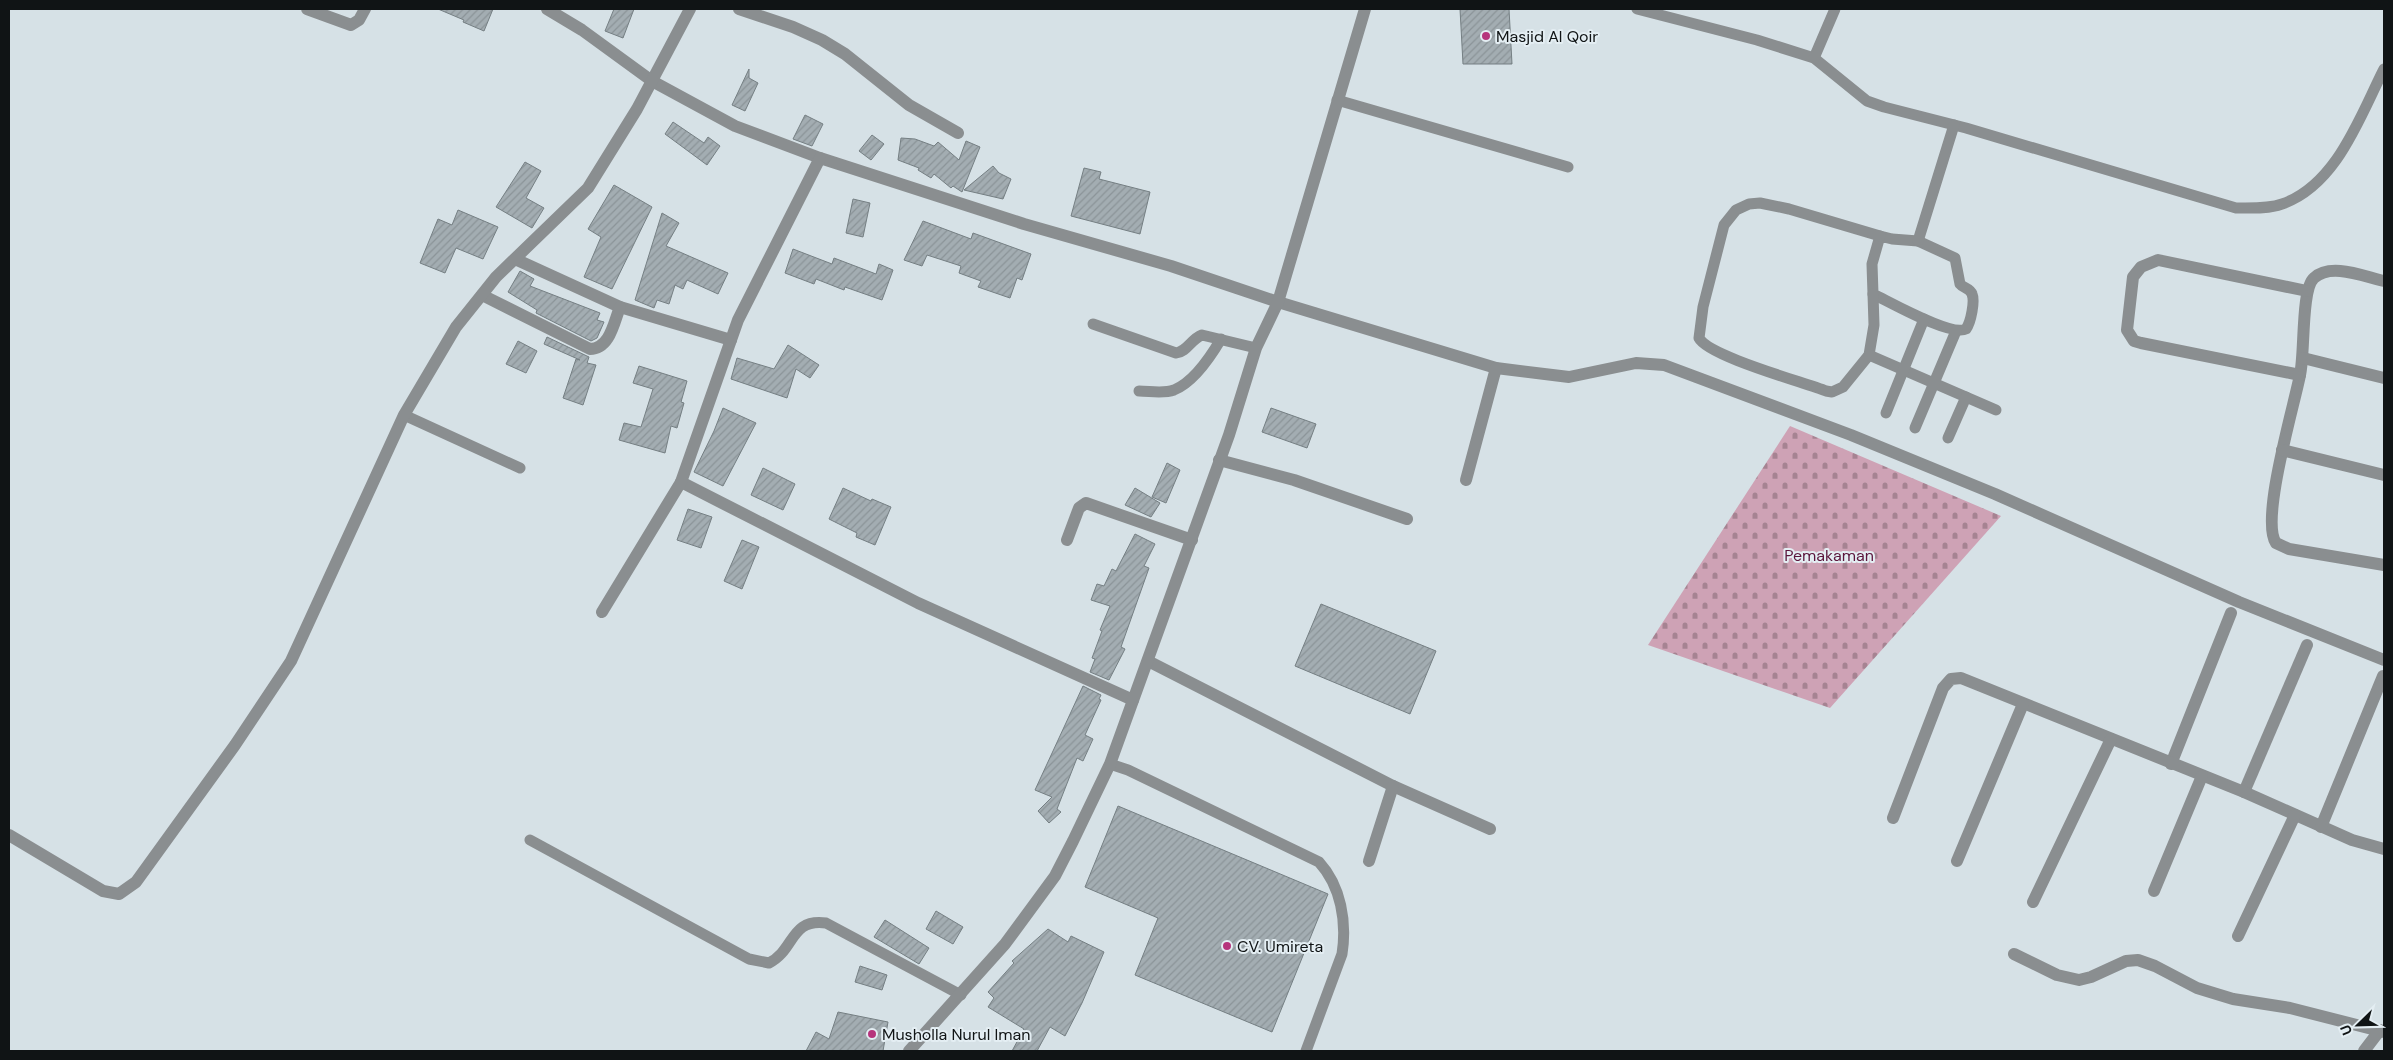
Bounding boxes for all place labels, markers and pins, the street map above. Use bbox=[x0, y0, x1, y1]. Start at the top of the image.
place label: Masjid Al Qoir bbox=[1496, 26, 1598, 47]
marker: Masjid Al Qoir bbox=[1480, 30, 1492, 42]
place label: CV. Umireta bbox=[1237, 936, 1323, 957]
marker: CV. Umireta bbox=[1221, 940, 1233, 952]
place label: Musholla Nurul Iman bbox=[882, 1024, 1030, 1045]
marker: Musholla Nurul Iman bbox=[866, 1028, 878, 1040]

